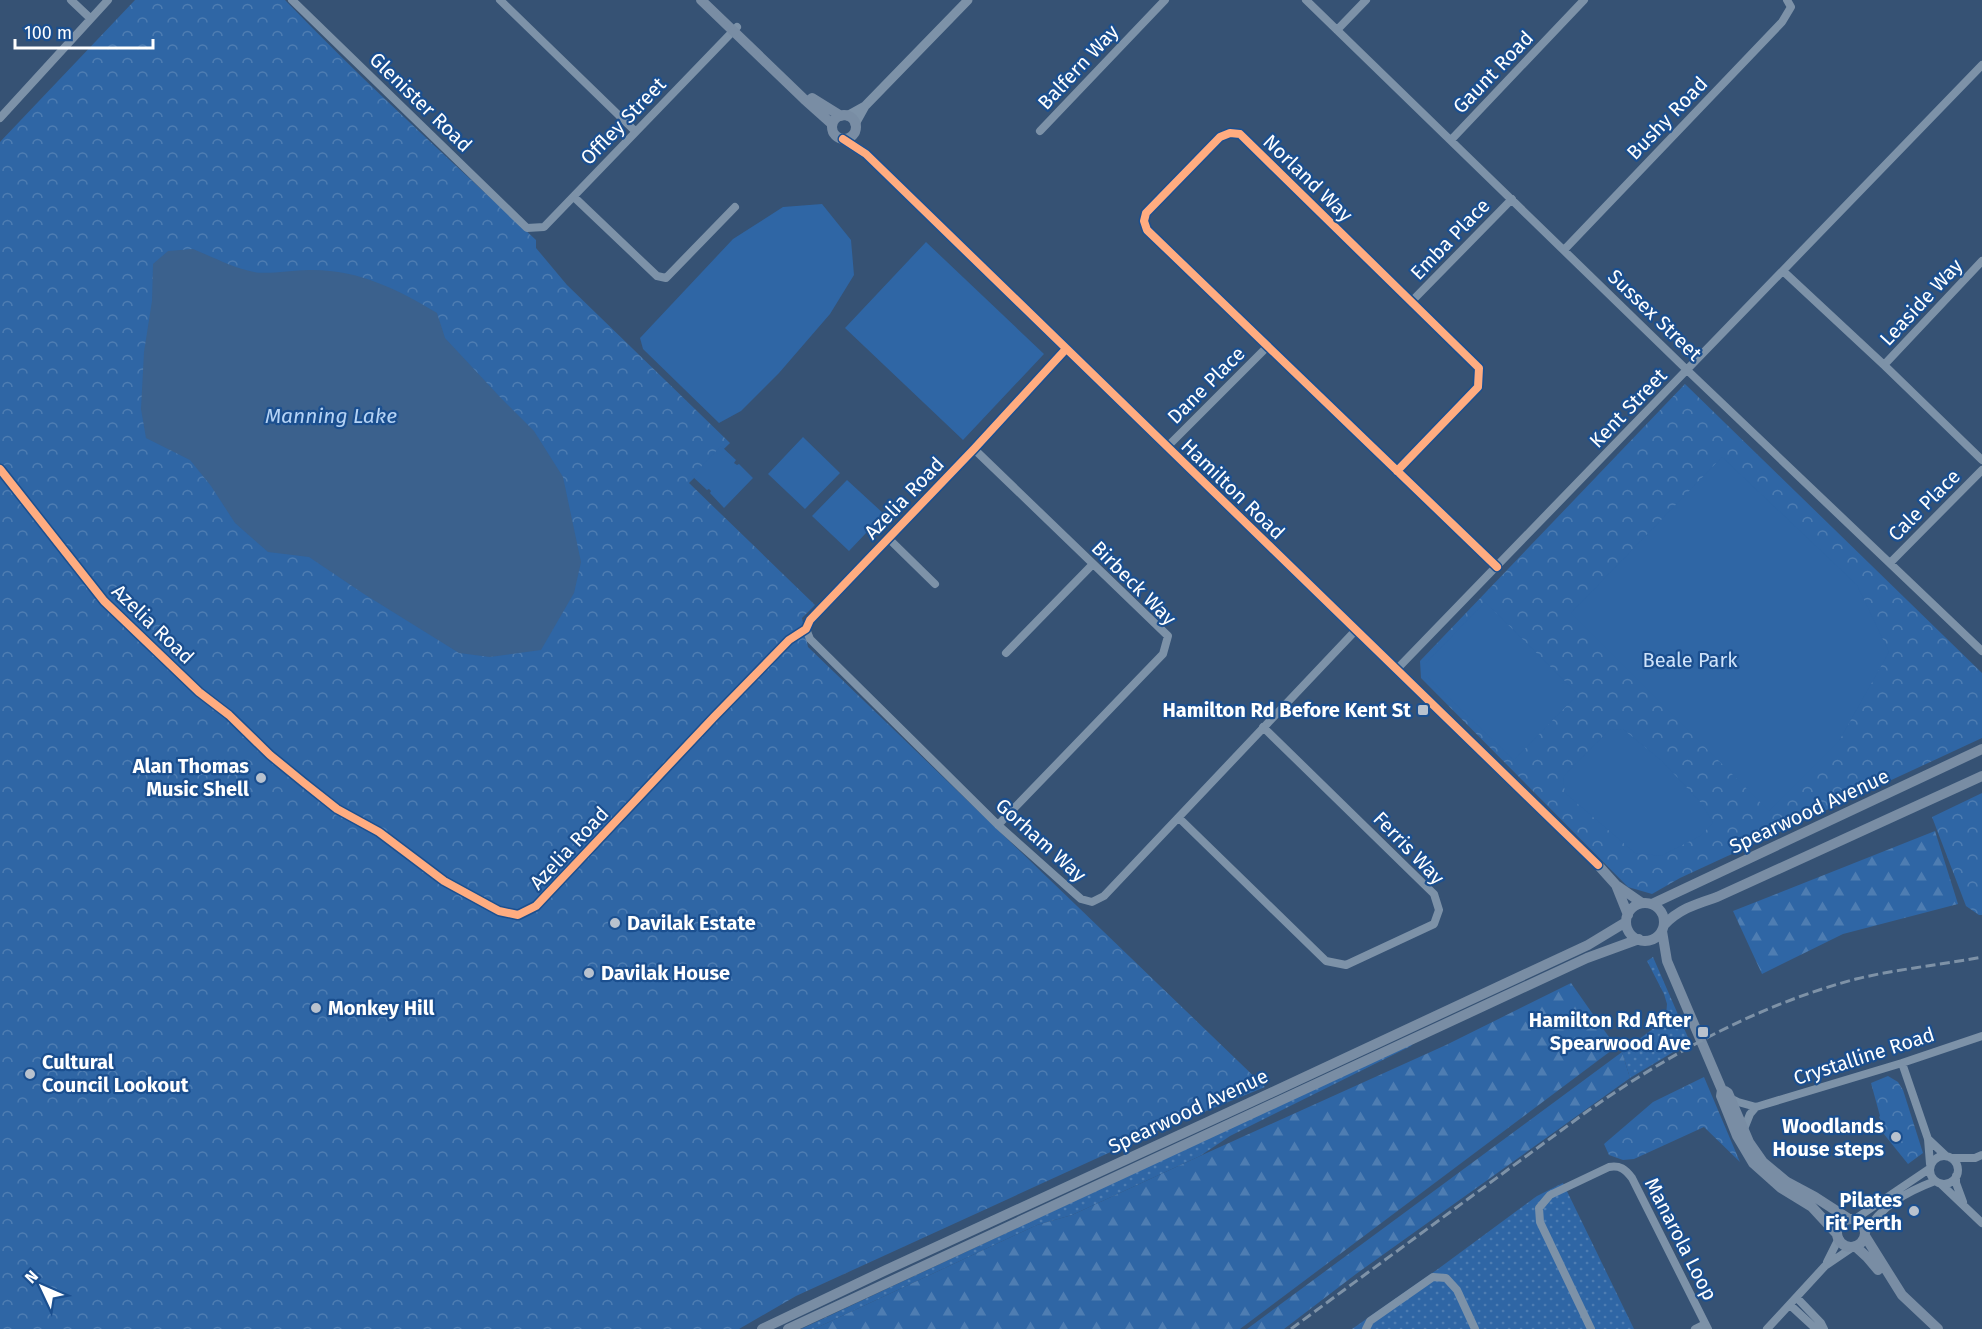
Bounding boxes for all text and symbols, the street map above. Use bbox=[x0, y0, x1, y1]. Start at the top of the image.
scale bar bbox=[15, 12, 153, 50]
street label: Balfern Way bbox=[1033, 20, 1123, 114]
text: 100 m bbox=[24, 22, 72, 44]
street label: Gaunt Road bbox=[1448, 26, 1538, 118]
street label: Glenister Road bbox=[365, 47, 477, 157]
street label: Offley Street bbox=[575, 72, 671, 170]
street label: Bushy Road bbox=[1622, 72, 1712, 164]
street label: Norland Way bbox=[1258, 129, 1358, 227]
street label: Emba Place bbox=[1405, 193, 1495, 285]
street label: Leaside Way bbox=[1875, 253, 1968, 351]
street label: Sussex Street bbox=[1603, 264, 1707, 366]
street label: Dane Place bbox=[1162, 341, 1250, 429]
street label: Kent Street bbox=[1584, 363, 1672, 453]
water label: Manning Lake bbox=[265, 403, 397, 429]
street label: Hamilton Road bbox=[1176, 434, 1290, 544]
street label: Azelia Road bbox=[859, 452, 949, 544]
street label: Cale Place bbox=[1883, 464, 1965, 546]
street label: Birbeck Way bbox=[1087, 536, 1181, 630]
street label: Azelia Road bbox=[107, 579, 199, 669]
park label: Beale Park bbox=[1643, 648, 1738, 672]
place label: Hamilton Rd Before Kent St bbox=[1162, 698, 1411, 722]
marker: Hamilton Rd Before Kent St bbox=[1416, 703, 1430, 717]
place label: Alan Thomas Music Shell bbox=[132, 754, 249, 801]
street label: Spearwood Avenue bbox=[1725, 763, 1893, 859]
marker: Alan Thomas Music Shell bbox=[254, 771, 268, 785]
street label: Gorham Way bbox=[991, 793, 1091, 887]
street label: Azelia Road bbox=[524, 802, 614, 894]
street label: Ferris Way bbox=[1368, 807, 1450, 890]
place label: Davilak Estate bbox=[627, 911, 756, 935]
marker: Davilak Estate bbox=[608, 916, 622, 930]
place label: Davilak House bbox=[601, 961, 730, 985]
marker: Davilak House bbox=[582, 966, 596, 980]
place label: Monkey Hill bbox=[328, 996, 435, 1020]
marker: Monkey Hill bbox=[309, 1001, 323, 1015]
place label: Hamilton Rd After Spearwood Ave bbox=[1529, 1008, 1692, 1055]
street label: Crystalline Road bbox=[1790, 1022, 1938, 1090]
marker: Hamilton Rd After Spearwood Ave bbox=[1696, 1025, 1710, 1039]
place label: Cultural Council Lookout bbox=[42, 1050, 189, 1097]
street label: Spearwood Avenue bbox=[1104, 1063, 1272, 1159]
marker: Cultural Council Lookout bbox=[23, 1067, 37, 1081]
place label: Woodlands House steps bbox=[1772, 1114, 1884, 1161]
marker: Woodlands House steps bbox=[1889, 1130, 1903, 1144]
street label: Manarola Loop bbox=[1640, 1174, 1722, 1304]
place label: Pilates Fit Perth bbox=[1825, 1188, 1902, 1235]
marker: Pilates Fit Perth bbox=[1907, 1204, 1921, 1218]
north arrow bbox=[12, 1257, 72, 1317]
text: N bbox=[21, 1267, 42, 1287]

